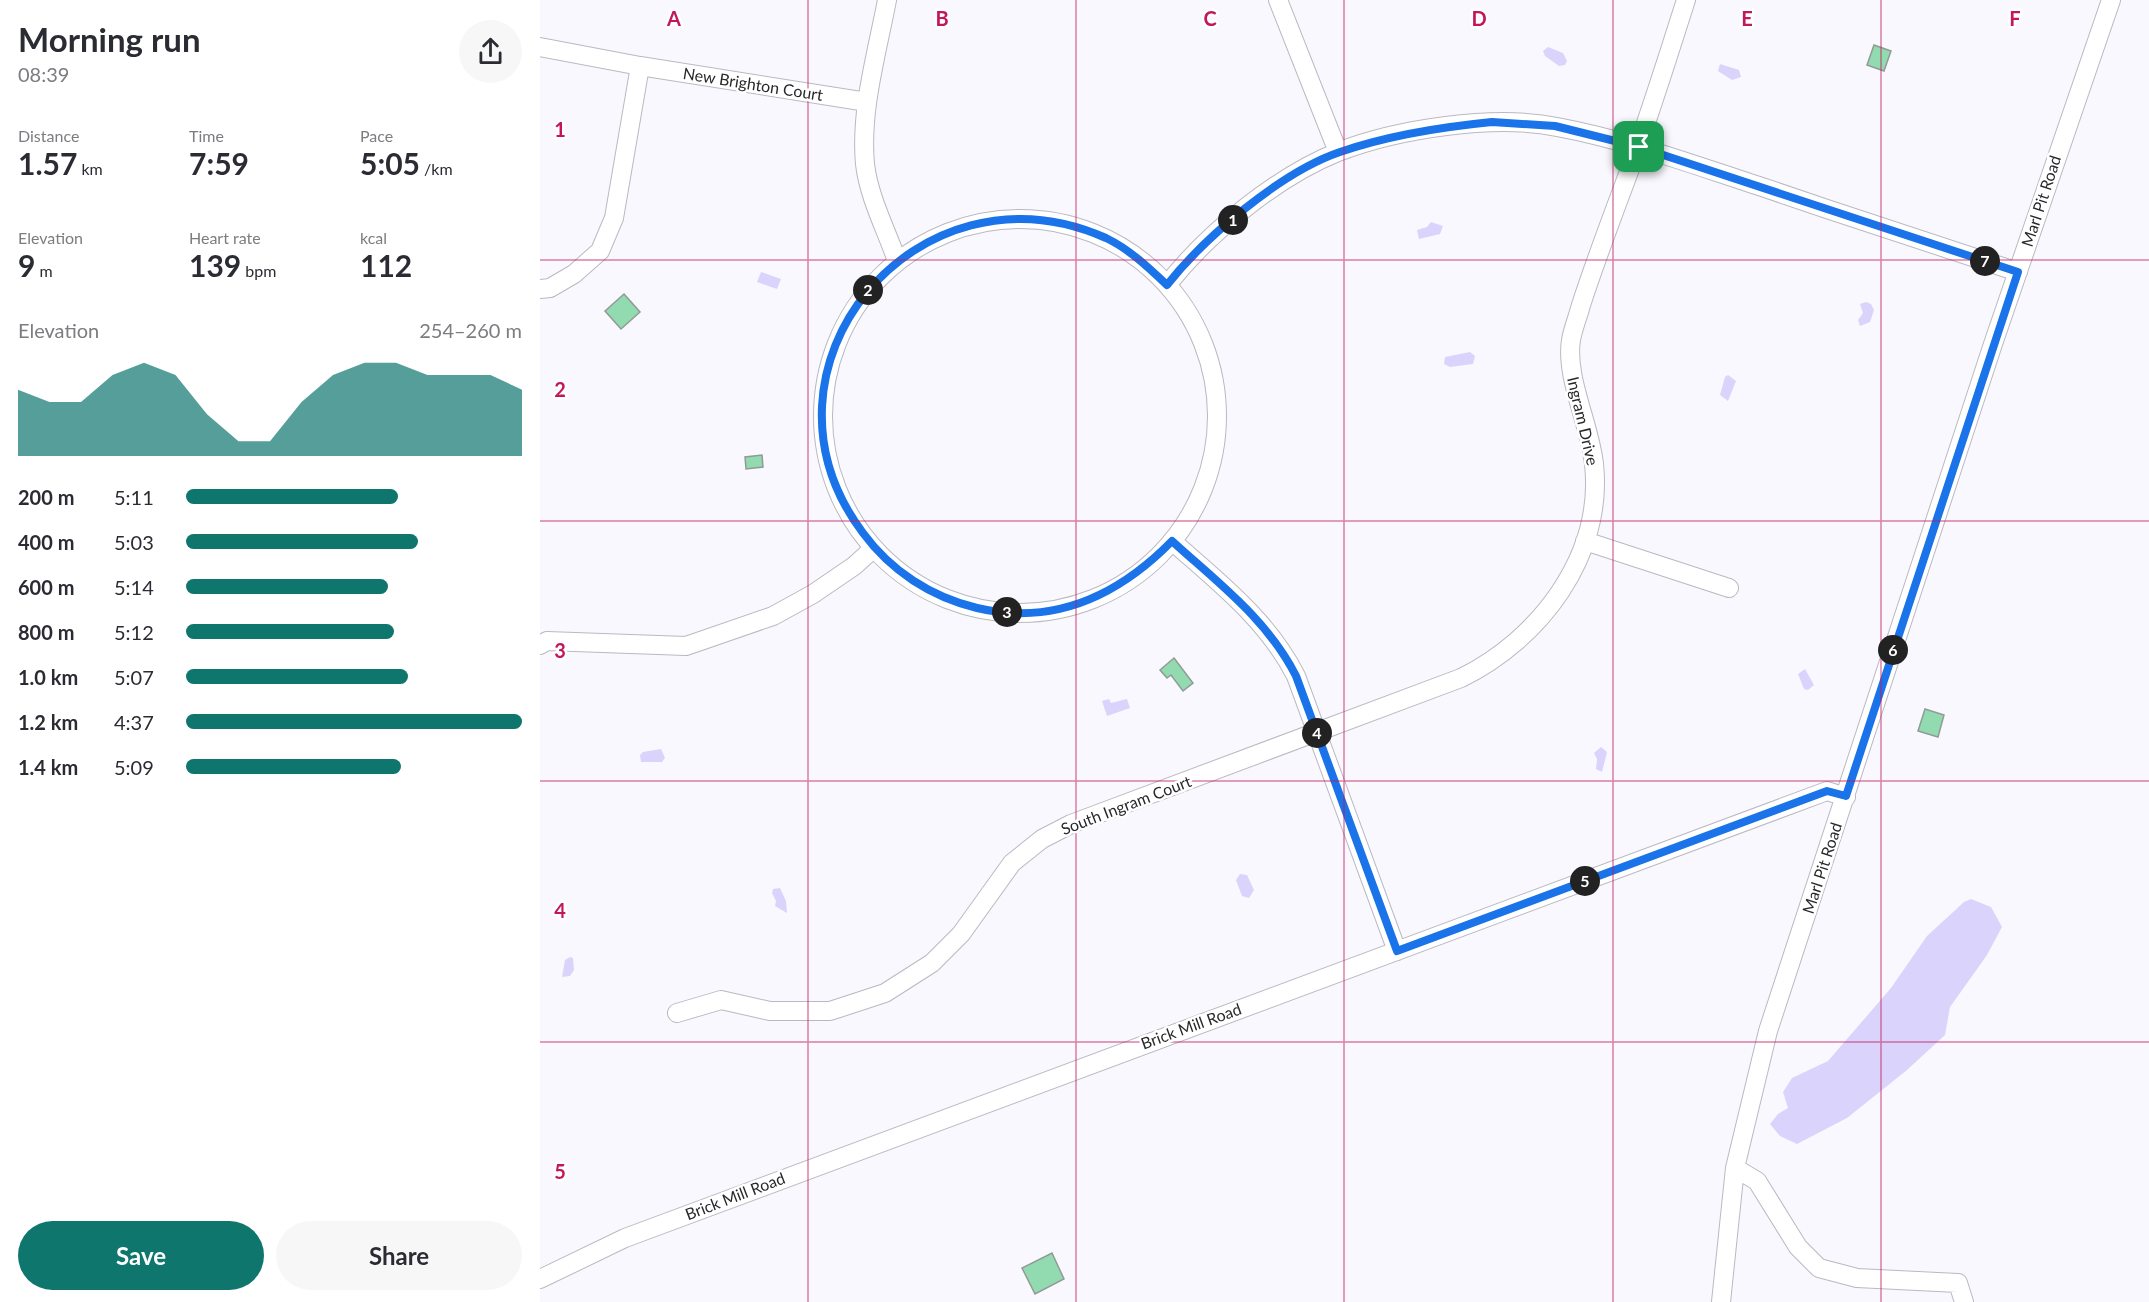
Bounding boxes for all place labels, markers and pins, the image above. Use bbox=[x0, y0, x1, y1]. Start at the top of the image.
pin bbox=[1613, 121, 1664, 172]
pin: 1 bbox=[1218, 205, 1248, 235]
pin: 7 bbox=[1970, 246, 2000, 276]
pin: 2 bbox=[853, 275, 883, 305]
pin: 3 bbox=[992, 597, 1022, 627]
pin: 6 bbox=[1878, 635, 1908, 665]
pin: 4 bbox=[1302, 718, 1332, 748]
pin: 5 bbox=[1570, 866, 1600, 896]

